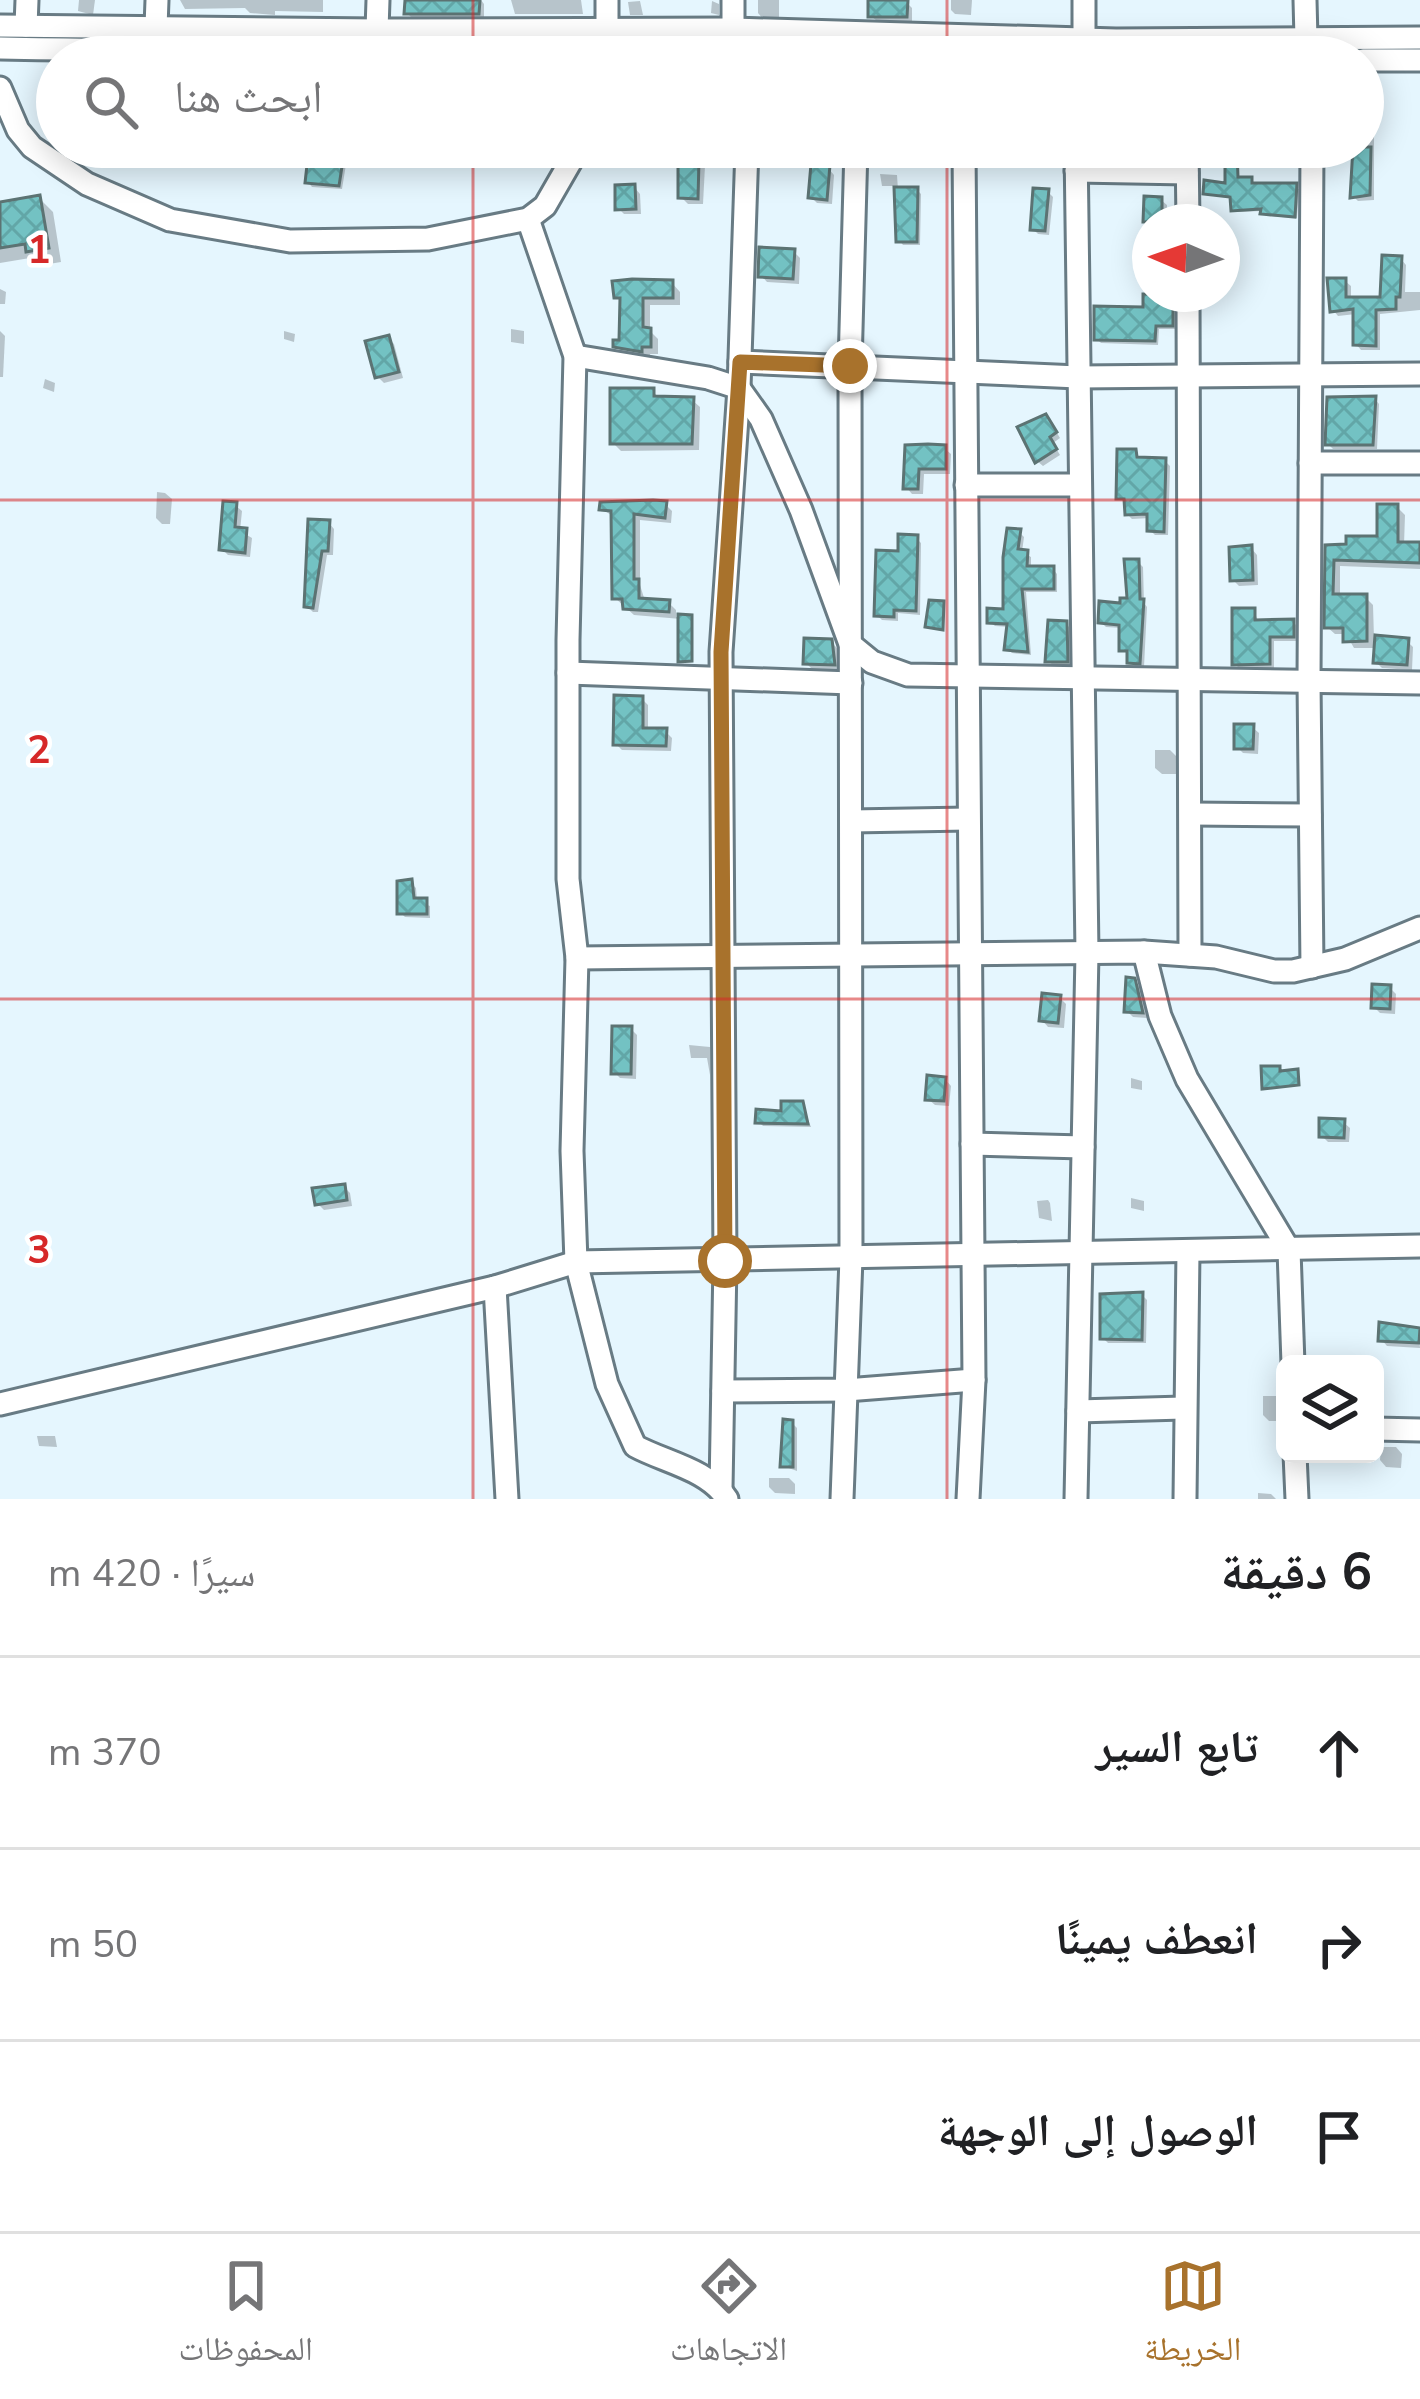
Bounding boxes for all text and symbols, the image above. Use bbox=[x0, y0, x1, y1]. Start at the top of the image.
search box bbox=[36, 36, 1384, 168]
text: ابحث هنا bbox=[174, 67, 323, 128]
icon: search bbox=[78, 69, 144, 135]
north arrow bbox=[1132, 204, 1240, 312]
text: 1 bbox=[27, 224, 51, 277]
route end bbox=[823, 339, 877, 393]
text: 2 bbox=[27, 724, 51, 777]
text: 3 bbox=[27, 1224, 51, 1277]
route start bbox=[698, 1234, 752, 1288]
map controls bbox=[1276, 1355, 1384, 1463]
button: layers bbox=[1276, 1355, 1384, 1463]
text: 6 دقيقة bbox=[1221, 1537, 1372, 1607]
text: سيرًا · 420 m bbox=[48, 1547, 255, 1600]
text: تابع السير bbox=[1096, 1717, 1258, 1778]
icon: ahead bbox=[1306, 1720, 1372, 1786]
text: 370 m bbox=[48, 1726, 162, 1779]
text: انعطف يمينًا bbox=[1055, 1909, 1258, 1970]
icon: right bbox=[1306, 1912, 1372, 1978]
text: 50 m bbox=[48, 1918, 138, 1971]
text: الوصول إلى الوجهة bbox=[938, 2101, 1258, 2162]
icon: arrive bbox=[1306, 2104, 1372, 2170]
tab: المحفوظات bbox=[179, 2253, 313, 2381]
tab: الاتجاهات bbox=[670, 2253, 787, 2381]
tab: الخريطة bbox=[1144, 2253, 1241, 2381]

